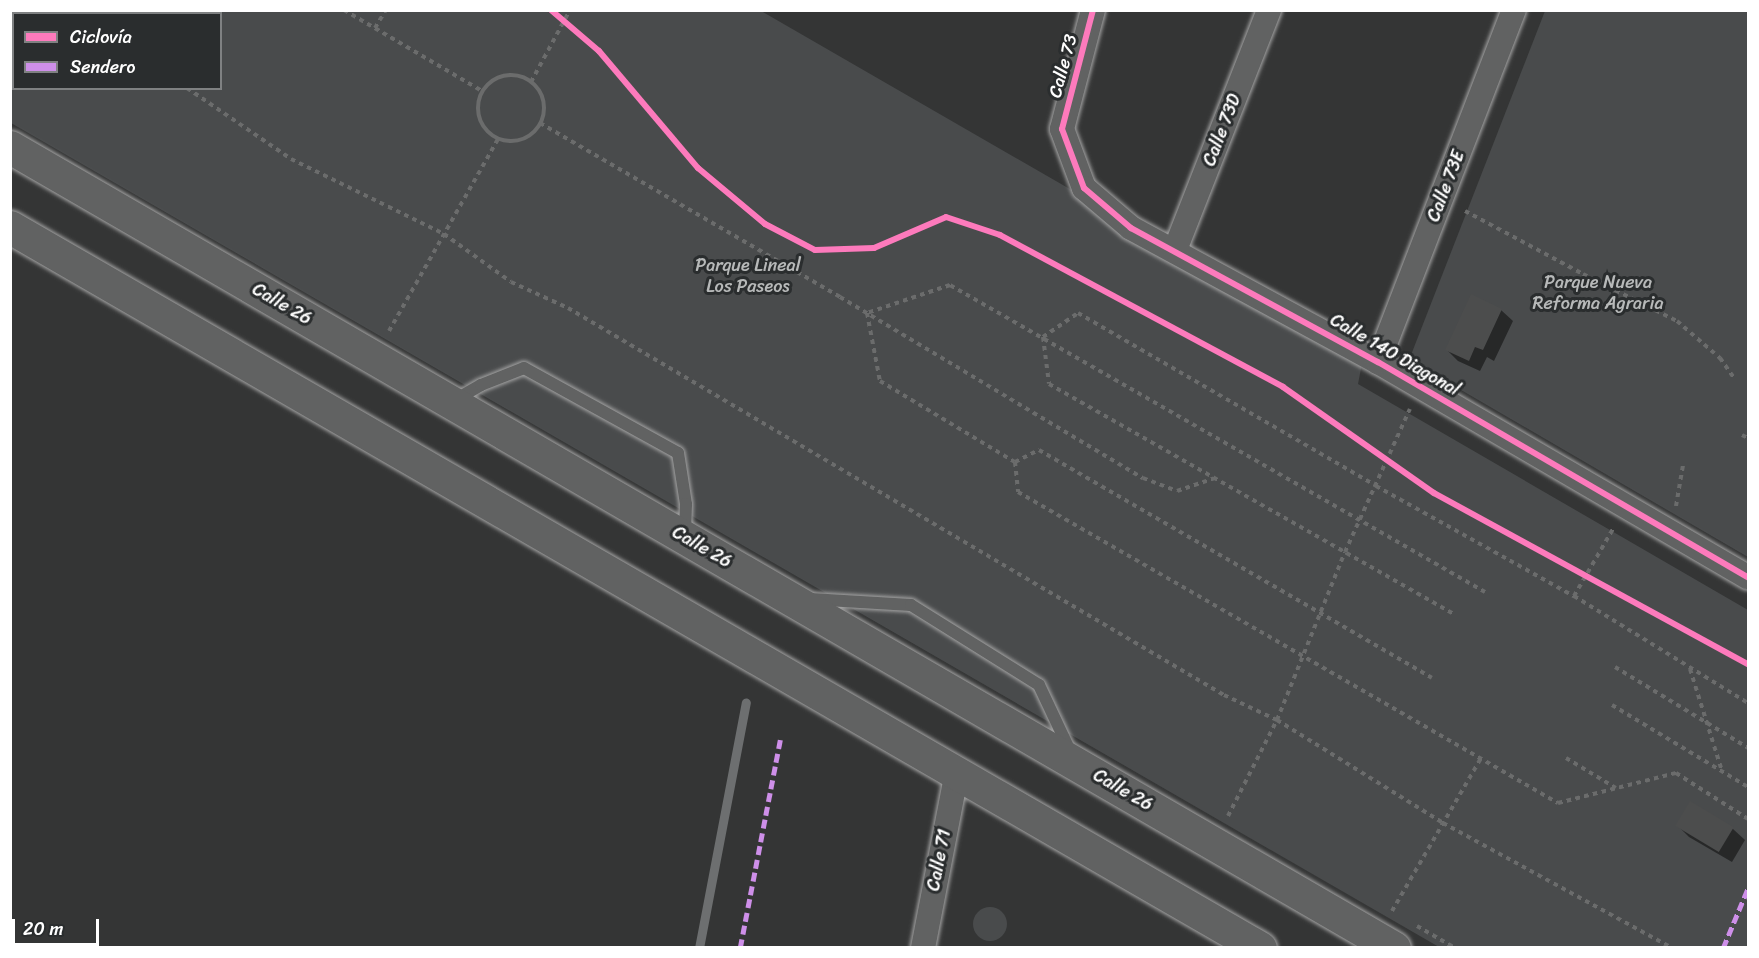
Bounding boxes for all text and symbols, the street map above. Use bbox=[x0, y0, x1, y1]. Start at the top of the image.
legend bbox=[12, 12, 222, 90]
text: Ciclovía bbox=[70, 21, 132, 53]
street label: Calle 73 bbox=[1044, 32, 1082, 100]
text: Sendero bbox=[70, 51, 135, 83]
street label: Calle 73D bbox=[1198, 91, 1246, 169]
street label: Calle 73E bbox=[1423, 147, 1469, 225]
park label: Parque Lineal Los Paseos bbox=[695, 255, 801, 298]
park label: Parque Nueva Reforma Agraria bbox=[1533, 272, 1663, 314]
street label: Calle 26 bbox=[248, 278, 316, 330]
street label: Calle 140 Diagonal bbox=[1326, 309, 1464, 401]
street label: Calle 26 bbox=[668, 521, 736, 573]
street label: Calle 26 bbox=[1089, 764, 1157, 816]
street label: Calle 71 bbox=[922, 827, 956, 893]
scale bar bbox=[15, 907, 102, 945]
text: 20 m bbox=[23, 913, 63, 945]

